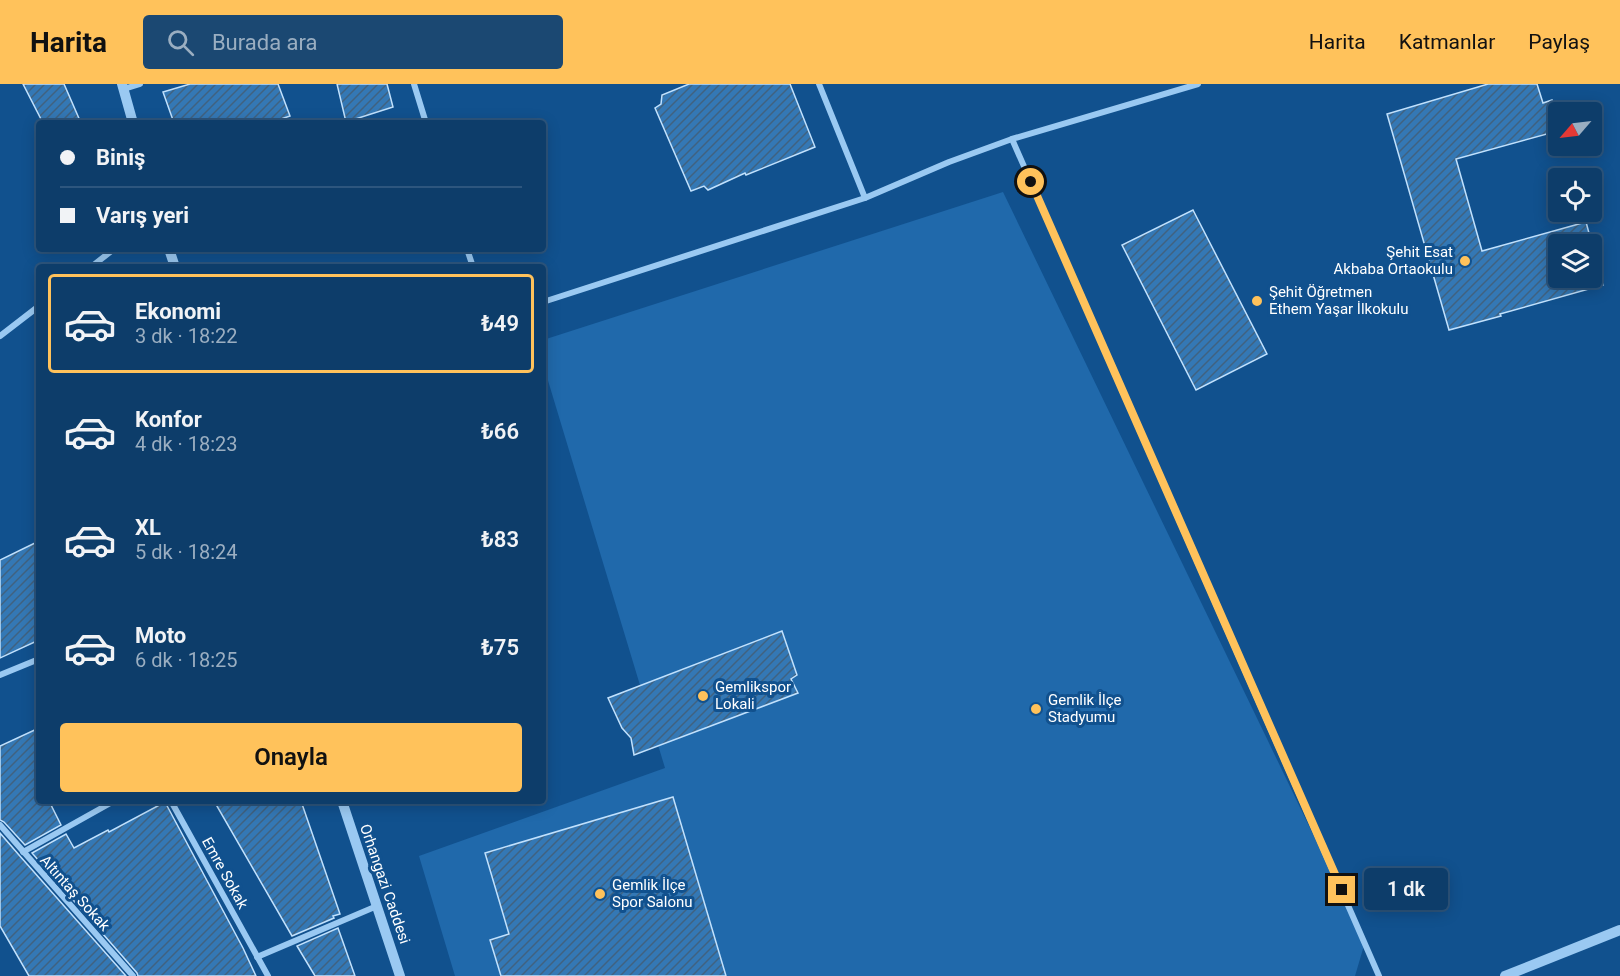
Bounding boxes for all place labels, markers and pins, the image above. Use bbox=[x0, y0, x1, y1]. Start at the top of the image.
place label: Şehit Esat Akbaba Ortaokulu bbox=[1334, 243, 1453, 278]
marker: Şehit Esat Akbaba Ortaokulu bbox=[1458, 254, 1472, 268]
place label: Şehit Öğretmen Ethem Yaşar İlkokulu bbox=[1269, 283, 1409, 318]
marker: Şehit Öğretmen Ethem Yaşar İlkokulu bbox=[1250, 294, 1264, 308]
place label: Gemlikspor Lokali bbox=[715, 678, 791, 713]
marker: Gemlikspor Lokali bbox=[696, 689, 710, 703]
place label: Gemlik İlçe Stadyumu bbox=[1048, 691, 1122, 726]
marker: Gemlik İlçe Stadyumu bbox=[1029, 702, 1043, 716]
place label: Gemlik İlçe Spor Salonu bbox=[612, 876, 693, 911]
marker: Gemlik İlçe Spor Salonu bbox=[593, 887, 607, 901]

